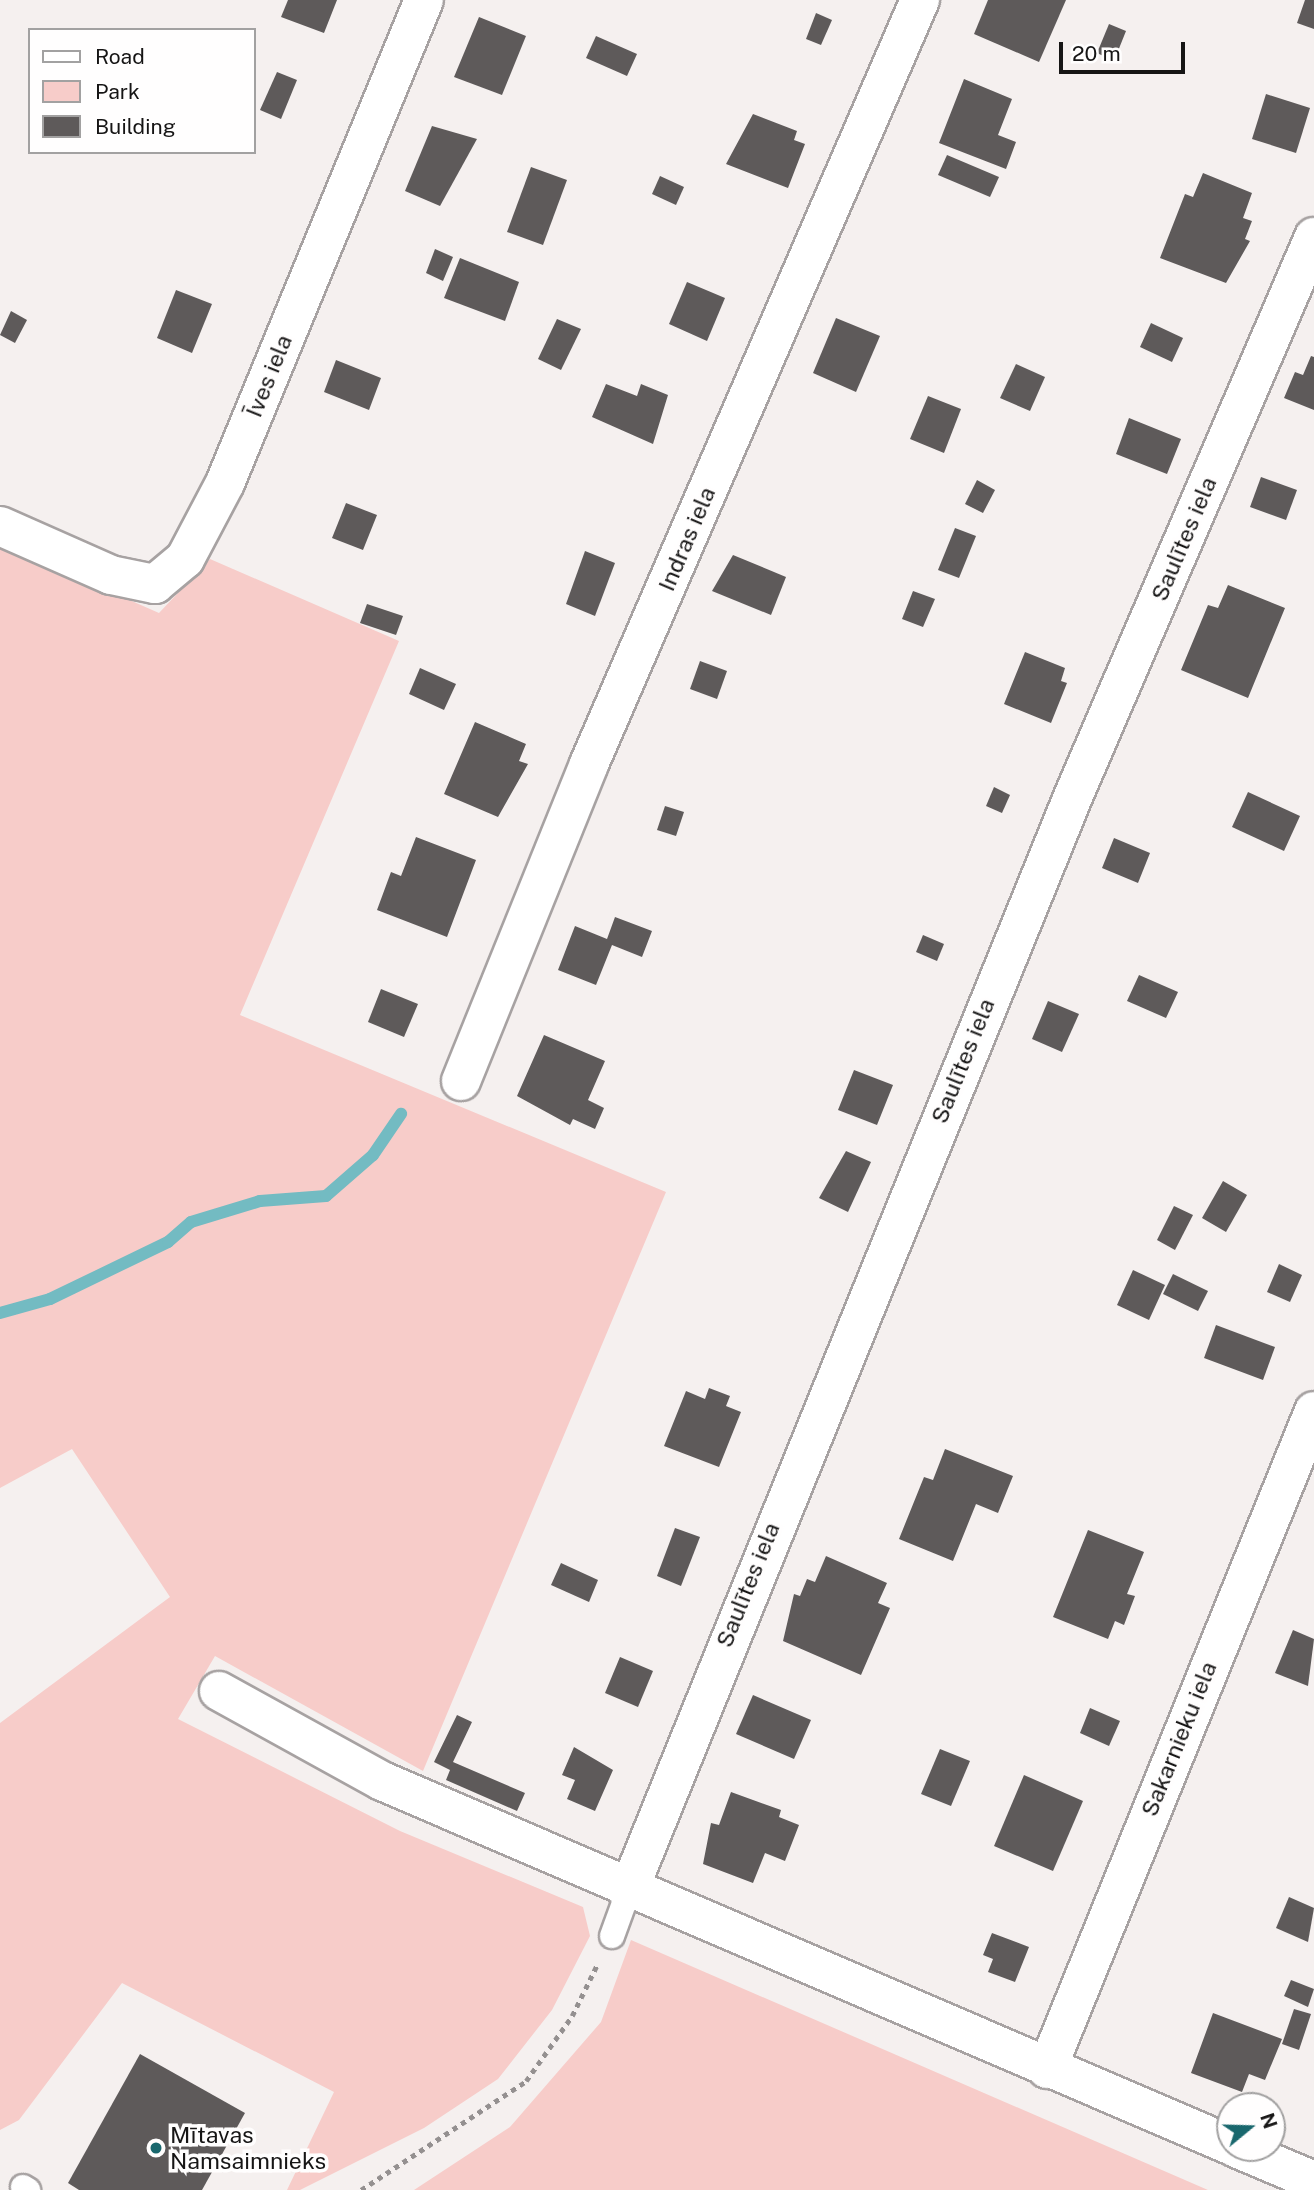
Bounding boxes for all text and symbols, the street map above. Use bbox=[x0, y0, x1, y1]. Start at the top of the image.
legend bbox=[28, 28, 256, 154]
scale bar bbox=[1062, 28, 1188, 72]
text: 20 m bbox=[1072, 41, 1121, 66]
text: Road bbox=[95, 44, 145, 69]
text: Park bbox=[95, 79, 140, 104]
text: Building bbox=[95, 114, 176, 139]
street label: Īves iela bbox=[240, 331, 298, 421]
street label: Saulītes iela bbox=[1145, 473, 1223, 605]
street label: Indras iela bbox=[653, 483, 721, 595]
street label: Saulītes iela bbox=[925, 995, 1001, 1127]
street label: Saulītes iela bbox=[710, 1519, 786, 1651]
street label: Sakarnieku iela bbox=[1135, 1658, 1223, 1820]
north arrow bbox=[1216, 2092, 1286, 2162]
text: N bbox=[1256, 2110, 1282, 2131]
place label: Mītavas Namsaimnieks bbox=[170, 2121, 326, 2175]
marker: Mītavas Namsaimnieks bbox=[148, 2140, 164, 2156]

